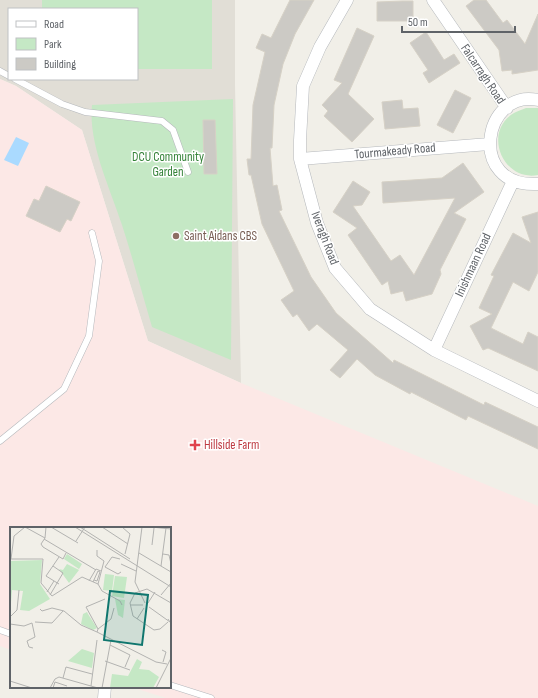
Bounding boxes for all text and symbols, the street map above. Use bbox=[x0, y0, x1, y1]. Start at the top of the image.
legend bbox=[8, 8, 138, 80]
scale bar bbox=[402, 8, 515, 34]
text: 50 m bbox=[408, 15, 428, 30]
text: Road bbox=[44, 17, 64, 32]
text: Park bbox=[44, 37, 62, 52]
street label: Falcarragh Road bbox=[457, 41, 509, 107]
text: Building bbox=[44, 57, 76, 72]
street label: Tourmakeady Road bbox=[354, 139, 436, 163]
park label: DCU Community Garden bbox=[132, 149, 204, 180]
street label: Iveragh Road bbox=[308, 209, 342, 267]
place label: Saint Aidans CBS bbox=[184, 228, 257, 244]
marker: Saint Aidans CBS bbox=[171, 231, 181, 241]
street label: Inishmaan Road bbox=[451, 231, 495, 299]
place label: Hillside Farm bbox=[204, 437, 259, 453]
marker: Hillside Farm bbox=[189, 439, 201, 451]
inset map bbox=[10, 527, 171, 688]

